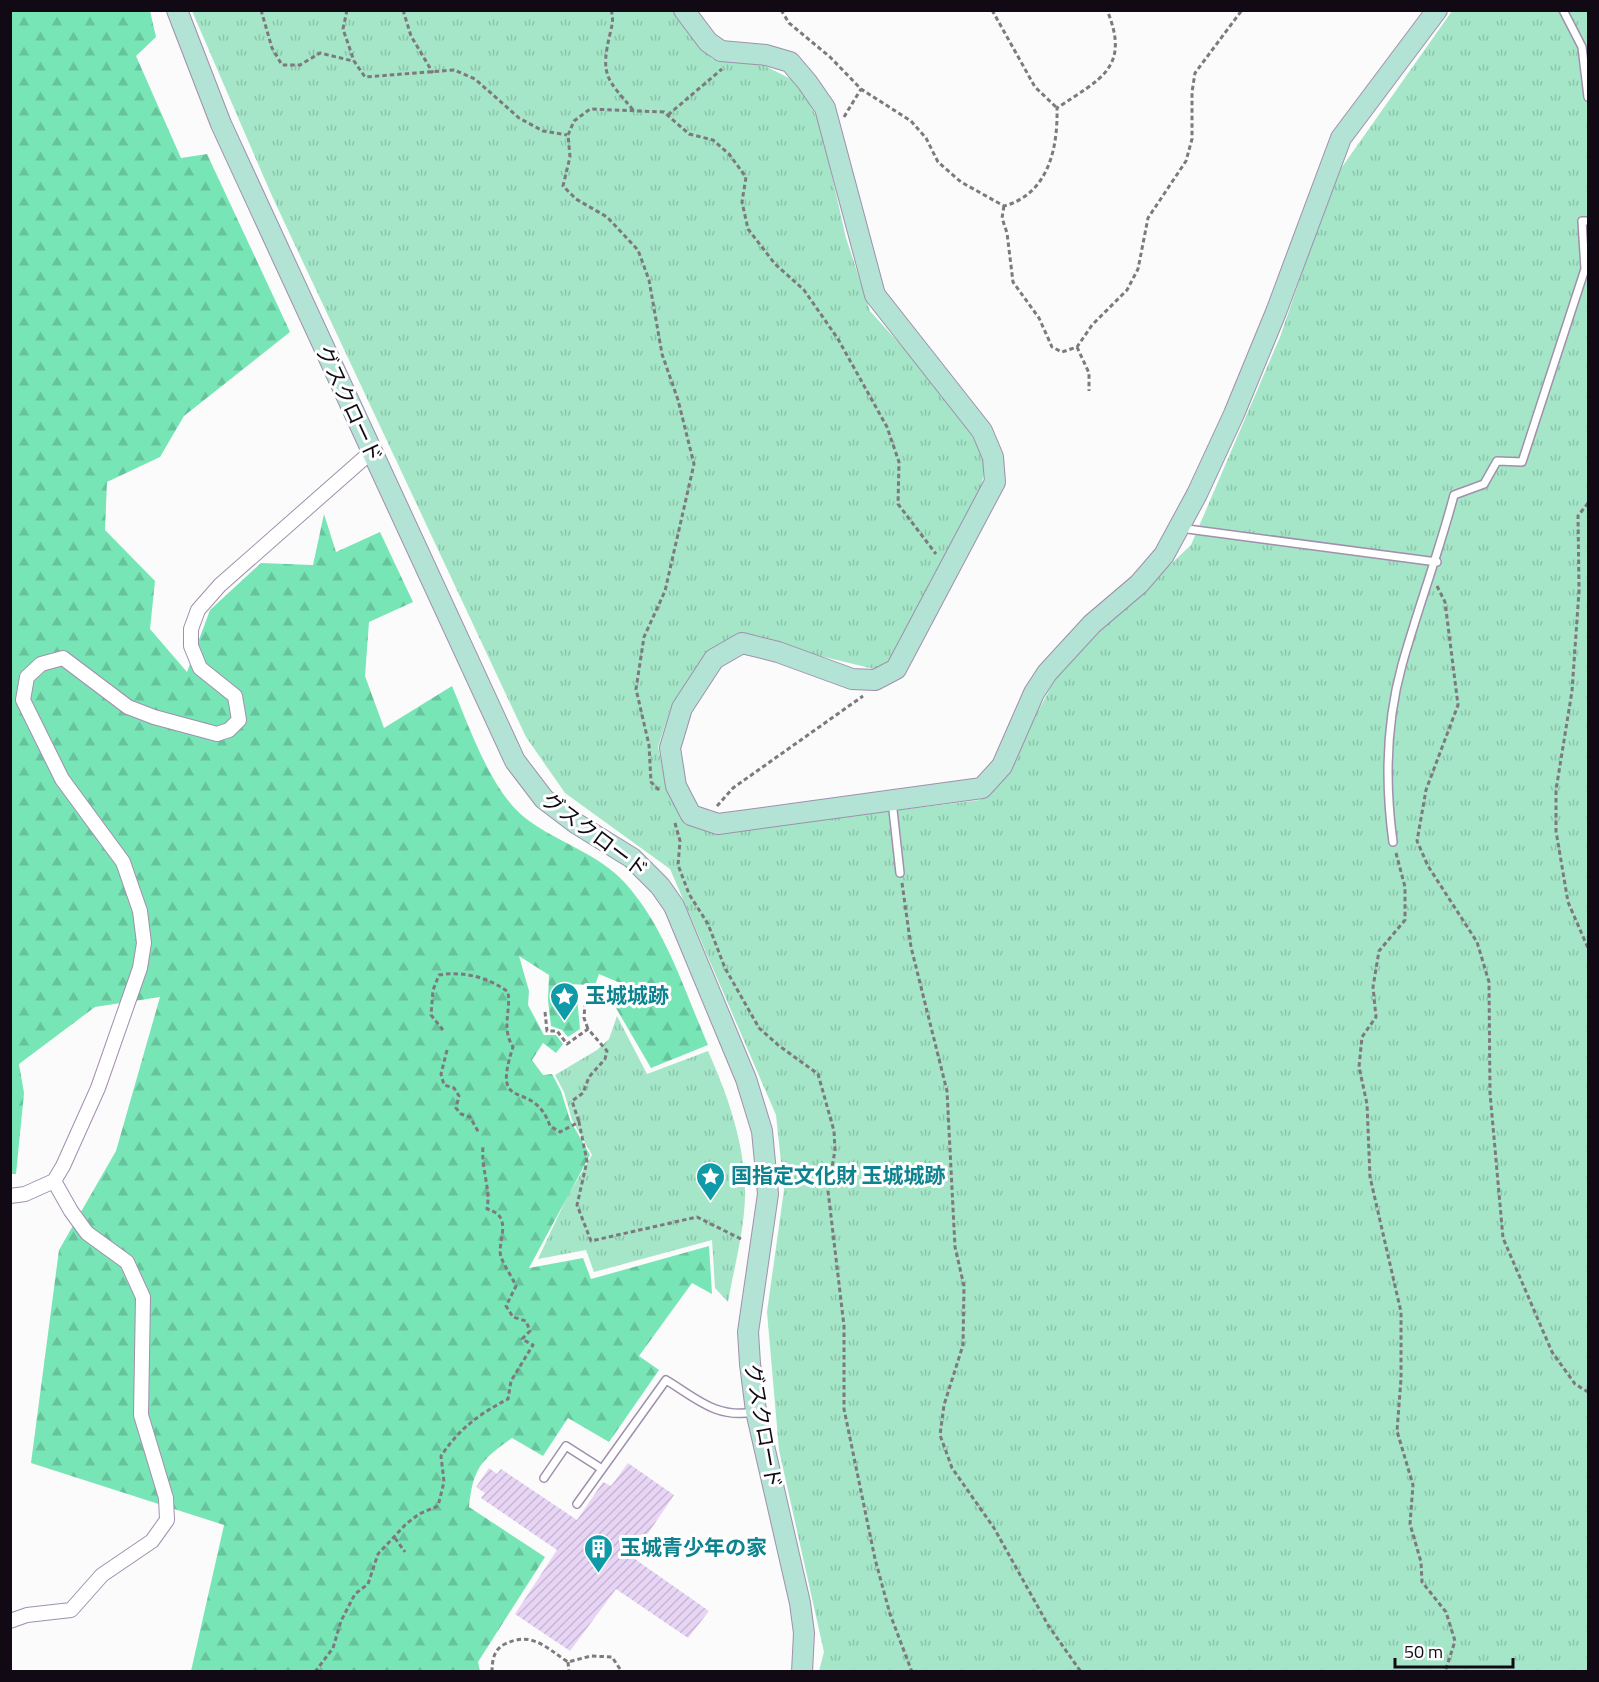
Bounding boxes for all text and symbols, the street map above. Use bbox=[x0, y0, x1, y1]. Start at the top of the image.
street label: グスクロード bbox=[309, 340, 391, 467]
street label: グスクロード bbox=[536, 784, 656, 885]
place label: 玉城城跡 bbox=[585, 979, 669, 1011]
place icon: 玉城城跡 bbox=[548, 980, 580, 1022]
place label: 国指定文化財 玉城城跡 bbox=[731, 1159, 946, 1191]
place icon: 国指定文化財 玉城城跡 bbox=[694, 1160, 726, 1202]
street label: グスクロード bbox=[737, 1361, 791, 1491]
place label: 玉城青少年の家 bbox=[620, 1531, 767, 1563]
building icon: 玉城青少年の家 bbox=[583, 1532, 615, 1574]
scale bar bbox=[1395, 1631, 1514, 1669]
text: 50 m bbox=[1404, 1638, 1443, 1665]

